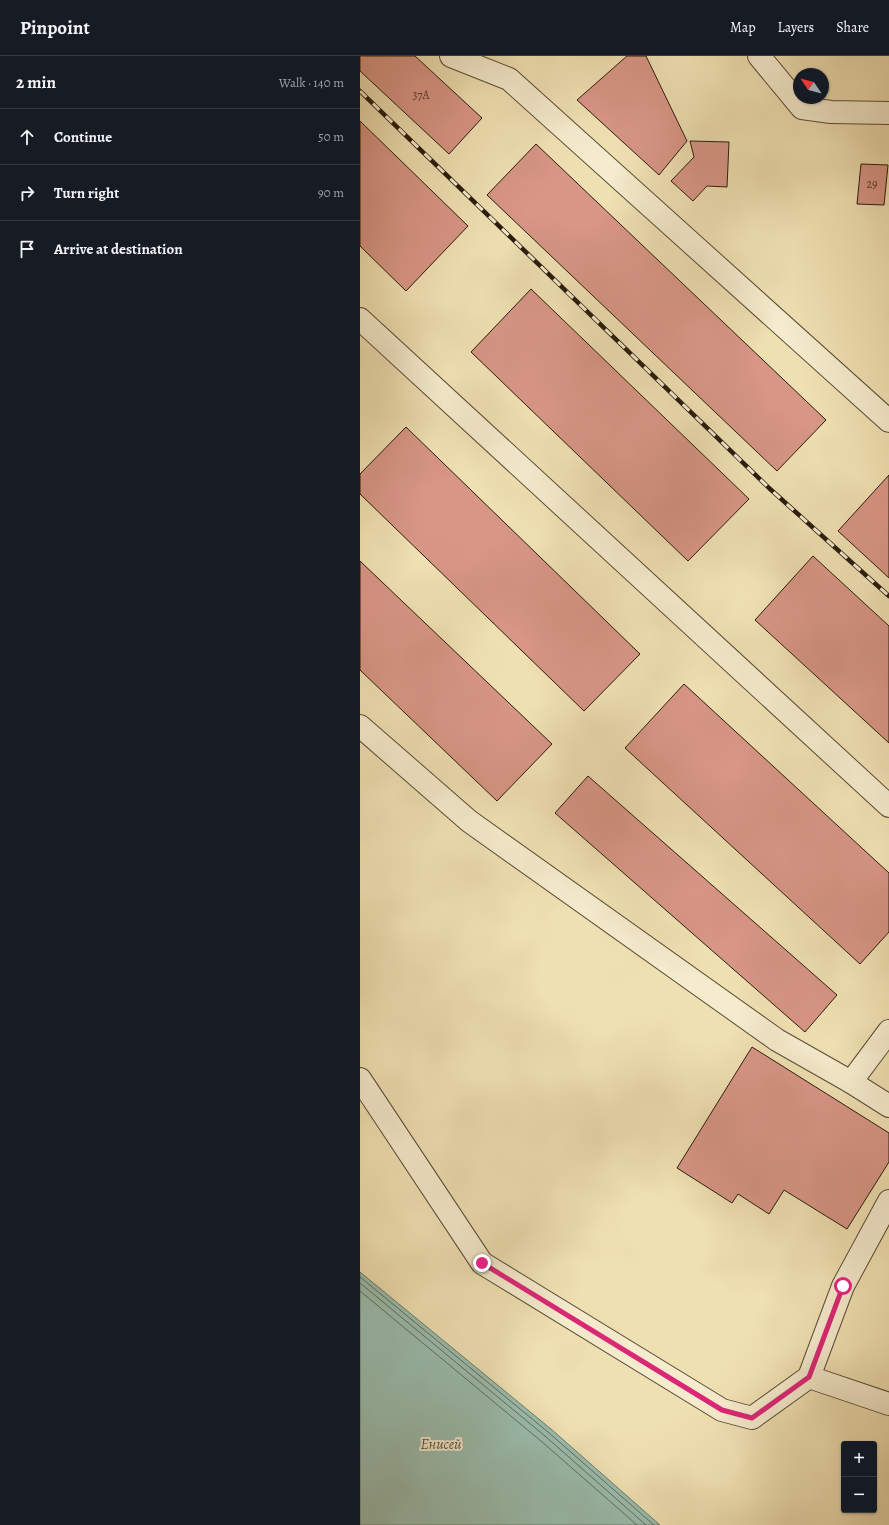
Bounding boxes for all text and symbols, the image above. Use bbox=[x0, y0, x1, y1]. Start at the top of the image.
text: Pinpoint bbox=[20, 15, 90, 41]
text: Map bbox=[730, 18, 756, 37]
text: Layers bbox=[778, 18, 814, 37]
text: Share bbox=[836, 18, 869, 37]
north arrow bbox=[793, 68, 829, 104]
text: 2 min bbox=[16, 71, 56, 94]
text: Walk · 140 m bbox=[279, 74, 344, 91]
house number: 37А bbox=[412, 87, 431, 103]
icon: ahead bbox=[16, 126, 38, 148]
text: Continue bbox=[54, 127, 112, 147]
text: 50 m bbox=[318, 128, 344, 145]
house number: 29 bbox=[866, 176, 878, 192]
icon: right bbox=[16, 182, 38, 204]
text: Turn right bbox=[54, 183, 119, 203]
text: 90 m bbox=[318, 184, 344, 201]
icon: arrive bbox=[16, 238, 38, 260]
text: Arrive at destination bbox=[54, 239, 183, 259]
route end bbox=[473, 1254, 491, 1272]
route start bbox=[834, 1277, 852, 1295]
water label: Енисей bbox=[420, 1434, 462, 1454]
map controls bbox=[841, 1441, 877, 1513]
button: + bbox=[841, 1441, 877, 1477]
button: − bbox=[841, 1477, 877, 1513]

